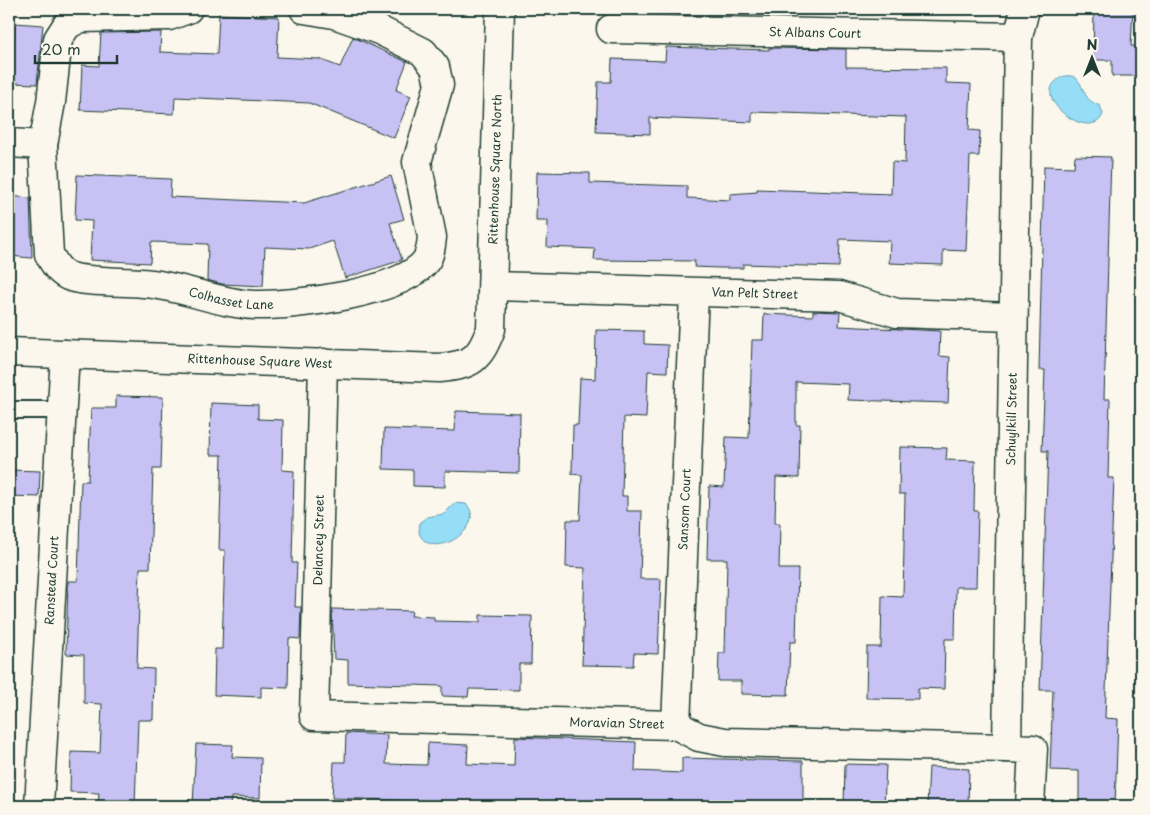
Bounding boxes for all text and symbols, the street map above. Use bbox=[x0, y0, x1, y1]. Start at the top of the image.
street label: St Albans Court bbox=[769, 22, 861, 42]
scale bar bbox=[35, 32, 118, 64]
north arrow bbox=[1068, 32, 1118, 82]
text: N bbox=[1086, 34, 1098, 55]
text: 20 m bbox=[42, 37, 81, 60]
street label: Rittenhouse Square North bbox=[483, 94, 506, 245]
street label: Colhasset Lane bbox=[187, 282, 274, 313]
street label: Van Pelt Street bbox=[711, 282, 799, 303]
street label: Rittenhouse Square West bbox=[187, 349, 333, 372]
street label: Schuylkill Street bbox=[1001, 372, 1021, 466]
street label: Sansom Court bbox=[673, 468, 695, 550]
street label: Delancey Street bbox=[308, 494, 328, 586]
street label: Ranstead Court bbox=[39, 535, 63, 625]
street label: Moravian Street bbox=[569, 712, 665, 733]

